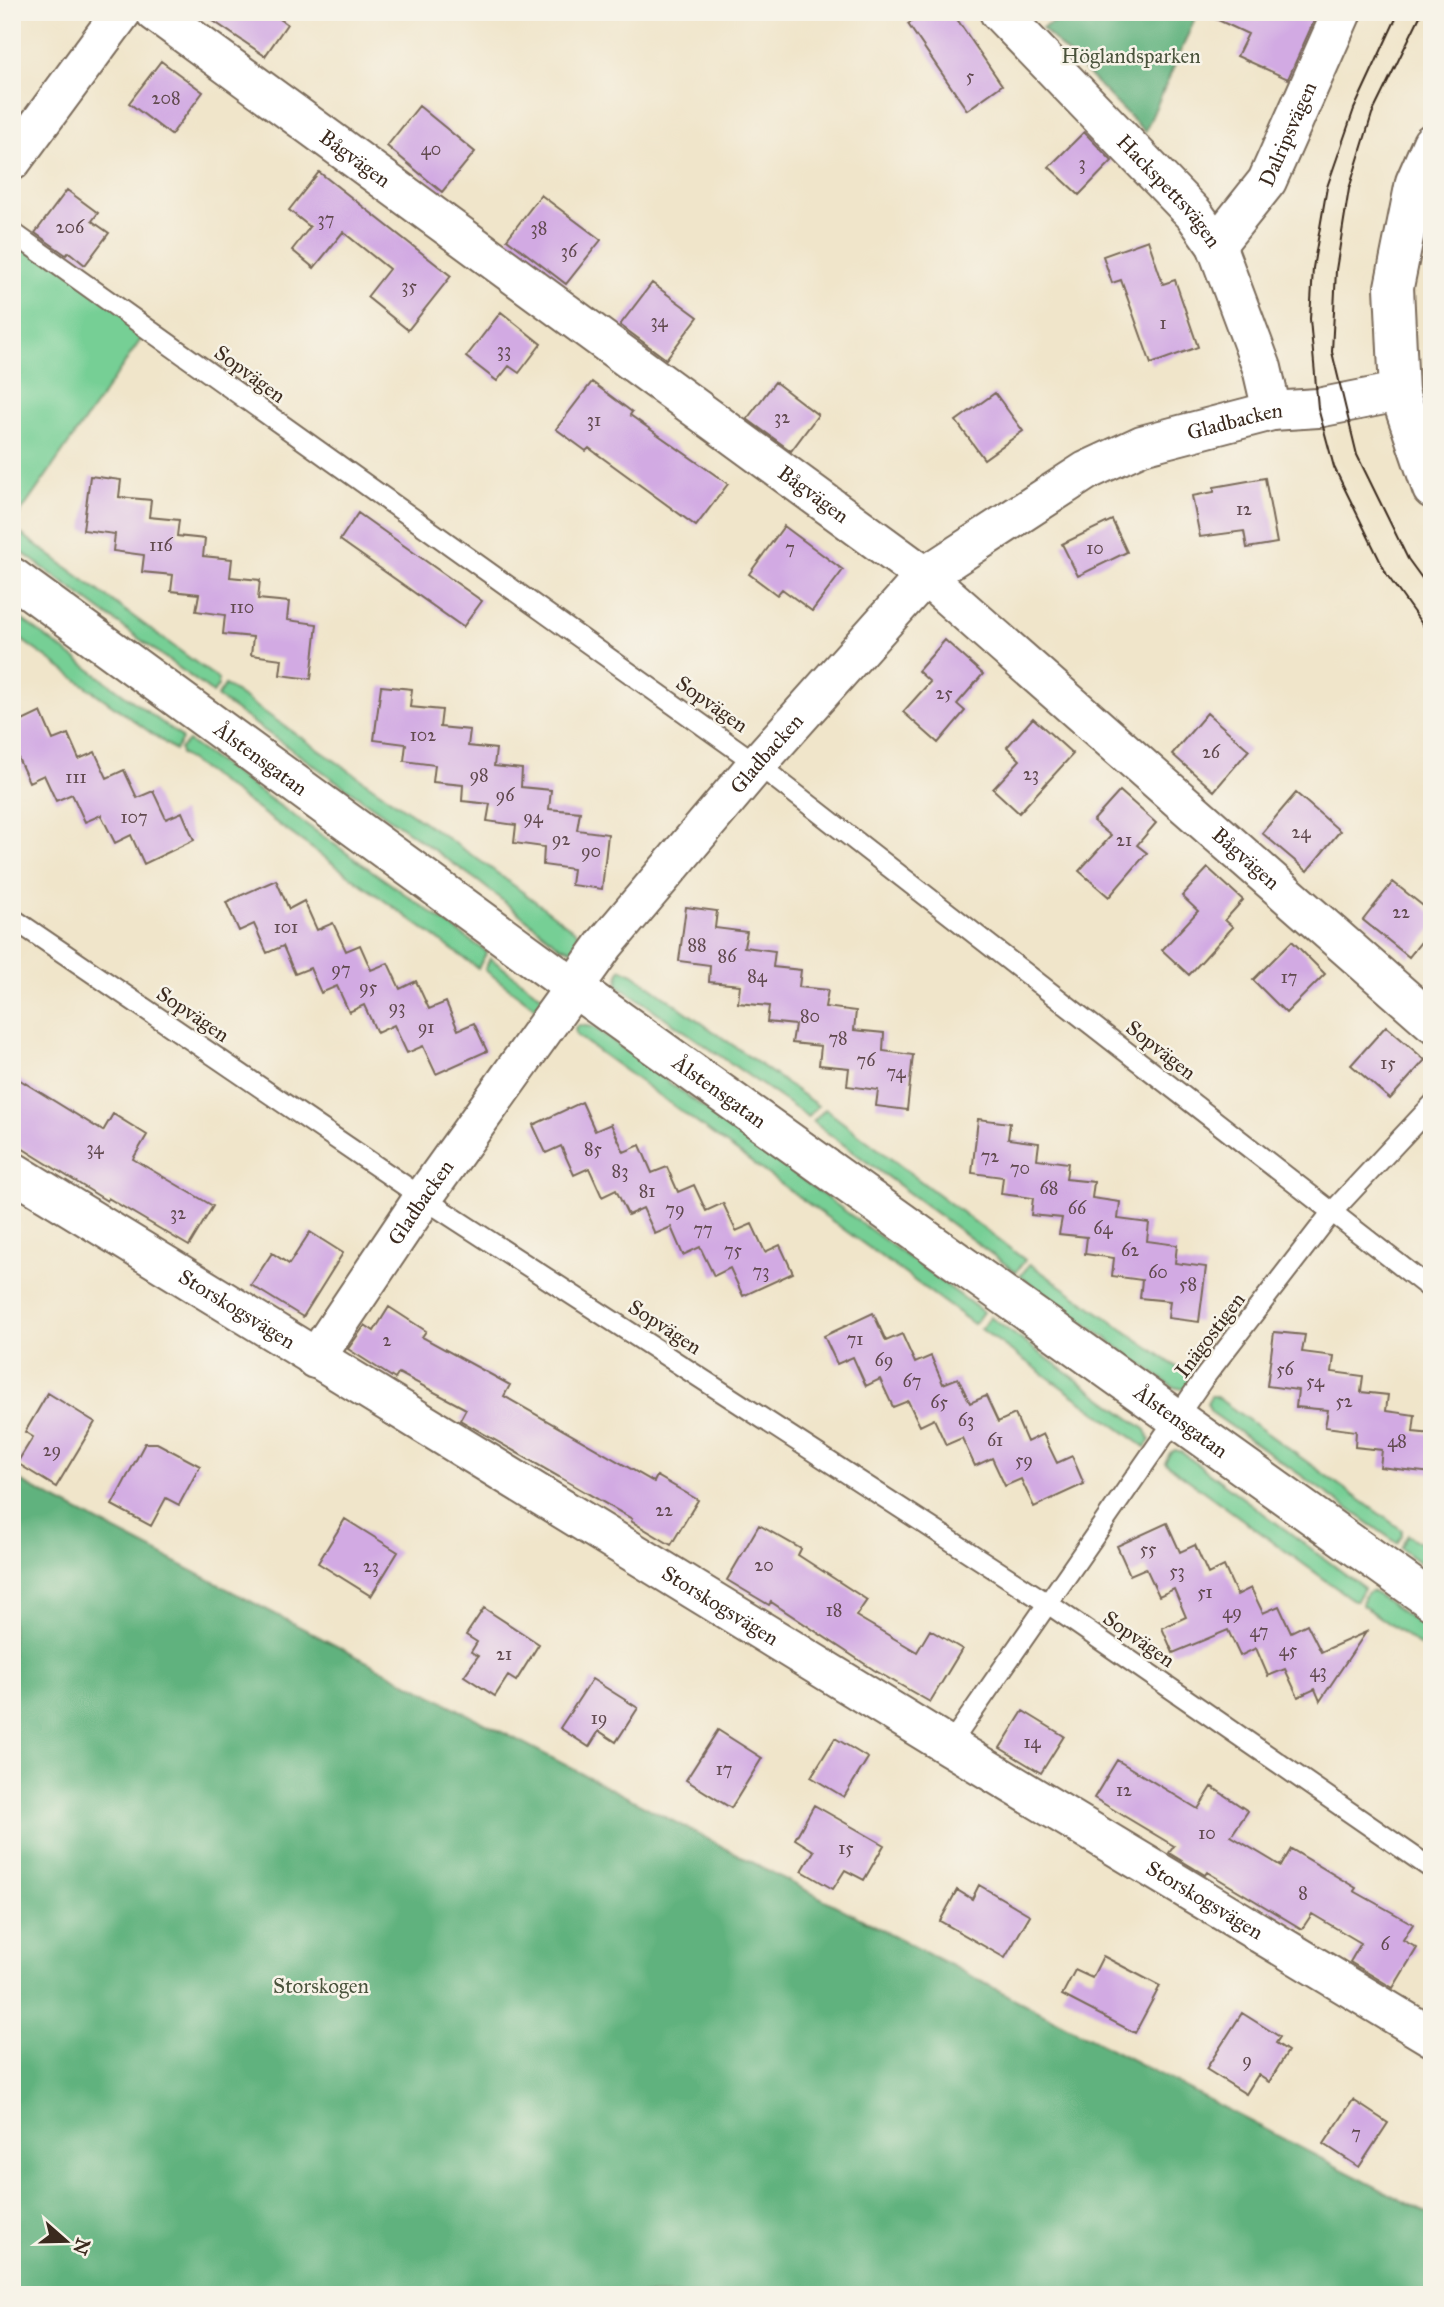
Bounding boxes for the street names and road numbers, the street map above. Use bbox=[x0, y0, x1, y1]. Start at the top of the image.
street label: Dalripsvägen bbox=[1253, 78, 1322, 191]
street label: Bågvägen bbox=[314, 124, 396, 193]
street label: Hackspettsvägen bbox=[1111, 129, 1227, 253]
street label: Sopvägen bbox=[209, 339, 291, 409]
street label: Gladbacken bbox=[1184, 397, 1283, 446]
street label: Bågvägen bbox=[773, 460, 854, 529]
street label: Sopvägen bbox=[671, 670, 753, 738]
street label: Gladbacken bbox=[724, 708, 809, 799]
street label: Ålstensgatan bbox=[208, 715, 312, 801]
street label: Bågvägen bbox=[1207, 822, 1285, 895]
street label: Sopvägen bbox=[152, 980, 234, 1048]
street label: Sopvägen bbox=[1121, 1015, 1201, 1085]
street label: Ålstensgatan bbox=[667, 1049, 771, 1134]
street label: Gladbacken bbox=[382, 1155, 459, 1250]
street label: Storskogsvägen bbox=[174, 1263, 300, 1355]
street label: Inägostigen bbox=[1169, 1287, 1251, 1383]
street label: Sopvägen bbox=[624, 1294, 706, 1360]
street label: Ålstensgatan bbox=[1128, 1379, 1233, 1464]
street label: Storskogsvägen bbox=[657, 1560, 783, 1651]
street label: Sopvägen bbox=[1098, 1605, 1180, 1673]
street label: Storskogsvägen bbox=[1141, 1855, 1268, 1945]

